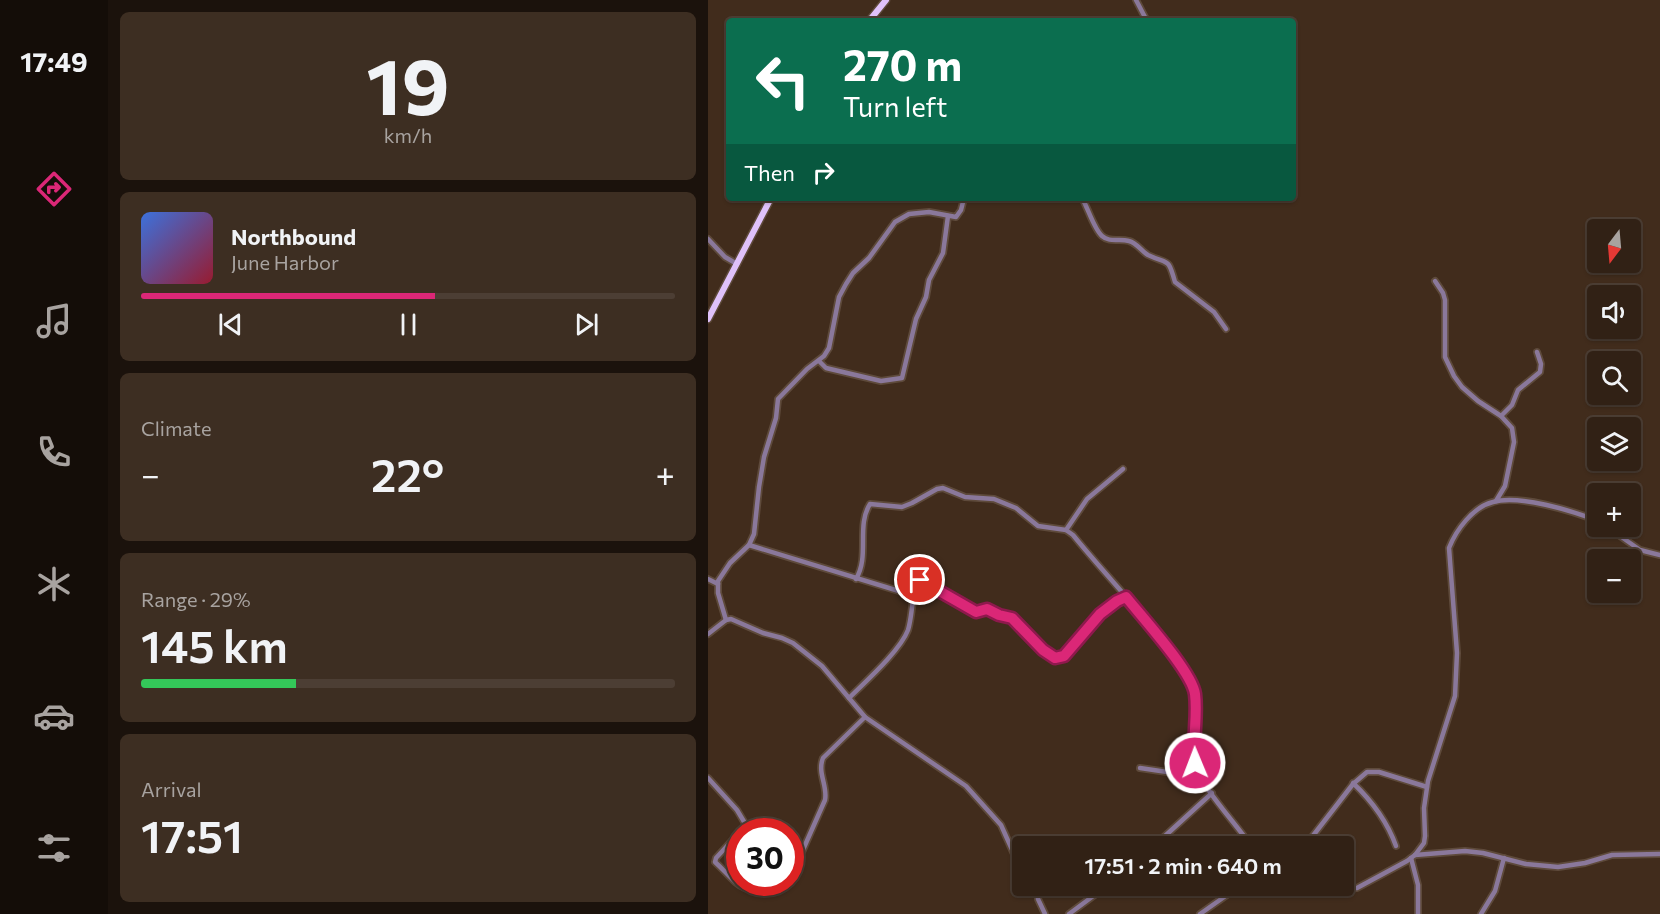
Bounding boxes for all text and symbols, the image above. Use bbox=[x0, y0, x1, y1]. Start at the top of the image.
text: 19 bbox=[366, 36, 450, 131]
text: 270 m bbox=[843, 38, 962, 90]
icon: left bbox=[744, 42, 822, 120]
text: 17:49 bbox=[20, 45, 88, 78]
text: Turn left bbox=[843, 90, 947, 123]
text: km/h bbox=[384, 123, 432, 147]
icon: right bbox=[807, 156, 840, 189]
text: Then bbox=[744, 159, 795, 186]
icon: directions bbox=[33, 168, 75, 210]
north arrow bbox=[1587, 219, 1641, 273]
map controls bbox=[1587, 219, 1641, 603]
text: Northbound bbox=[231, 223, 356, 250]
text: June Harbor bbox=[231, 250, 339, 274]
button: sound bbox=[1587, 285, 1641, 339]
icon: music bbox=[33, 300, 75, 342]
icon: previous bbox=[214, 308, 247, 341]
icon: pause bbox=[392, 308, 425, 341]
icon: next bbox=[570, 308, 603, 341]
button: search bbox=[1587, 351, 1641, 405]
text: Climate bbox=[141, 416, 211, 440]
button: layers bbox=[1587, 417, 1641, 471]
icon: phone bbox=[33, 431, 75, 473]
text: 22° bbox=[371, 446, 444, 501]
text: − bbox=[141, 453, 160, 494]
text: + bbox=[656, 453, 675, 494]
button: + bbox=[1587, 483, 1641, 537]
button: − bbox=[1587, 549, 1641, 603]
pin bbox=[894, 554, 945, 605]
icon: climate bbox=[33, 563, 75, 605]
icon: arrive bbox=[903, 563, 936, 596]
text: Range · 29% bbox=[141, 587, 251, 611]
text: 145 km bbox=[141, 617, 288, 672]
icon: car bbox=[33, 695, 75, 737]
position arrow bbox=[1163, 731, 1227, 795]
text: Arrival bbox=[141, 777, 202, 801]
text: 17:51 bbox=[141, 807, 243, 862]
speed limit sign: 30 bbox=[726, 818, 804, 896]
icon: filters bbox=[33, 827, 75, 869]
text: 17:51 · 2 min · 640 m bbox=[1084, 852, 1282, 879]

